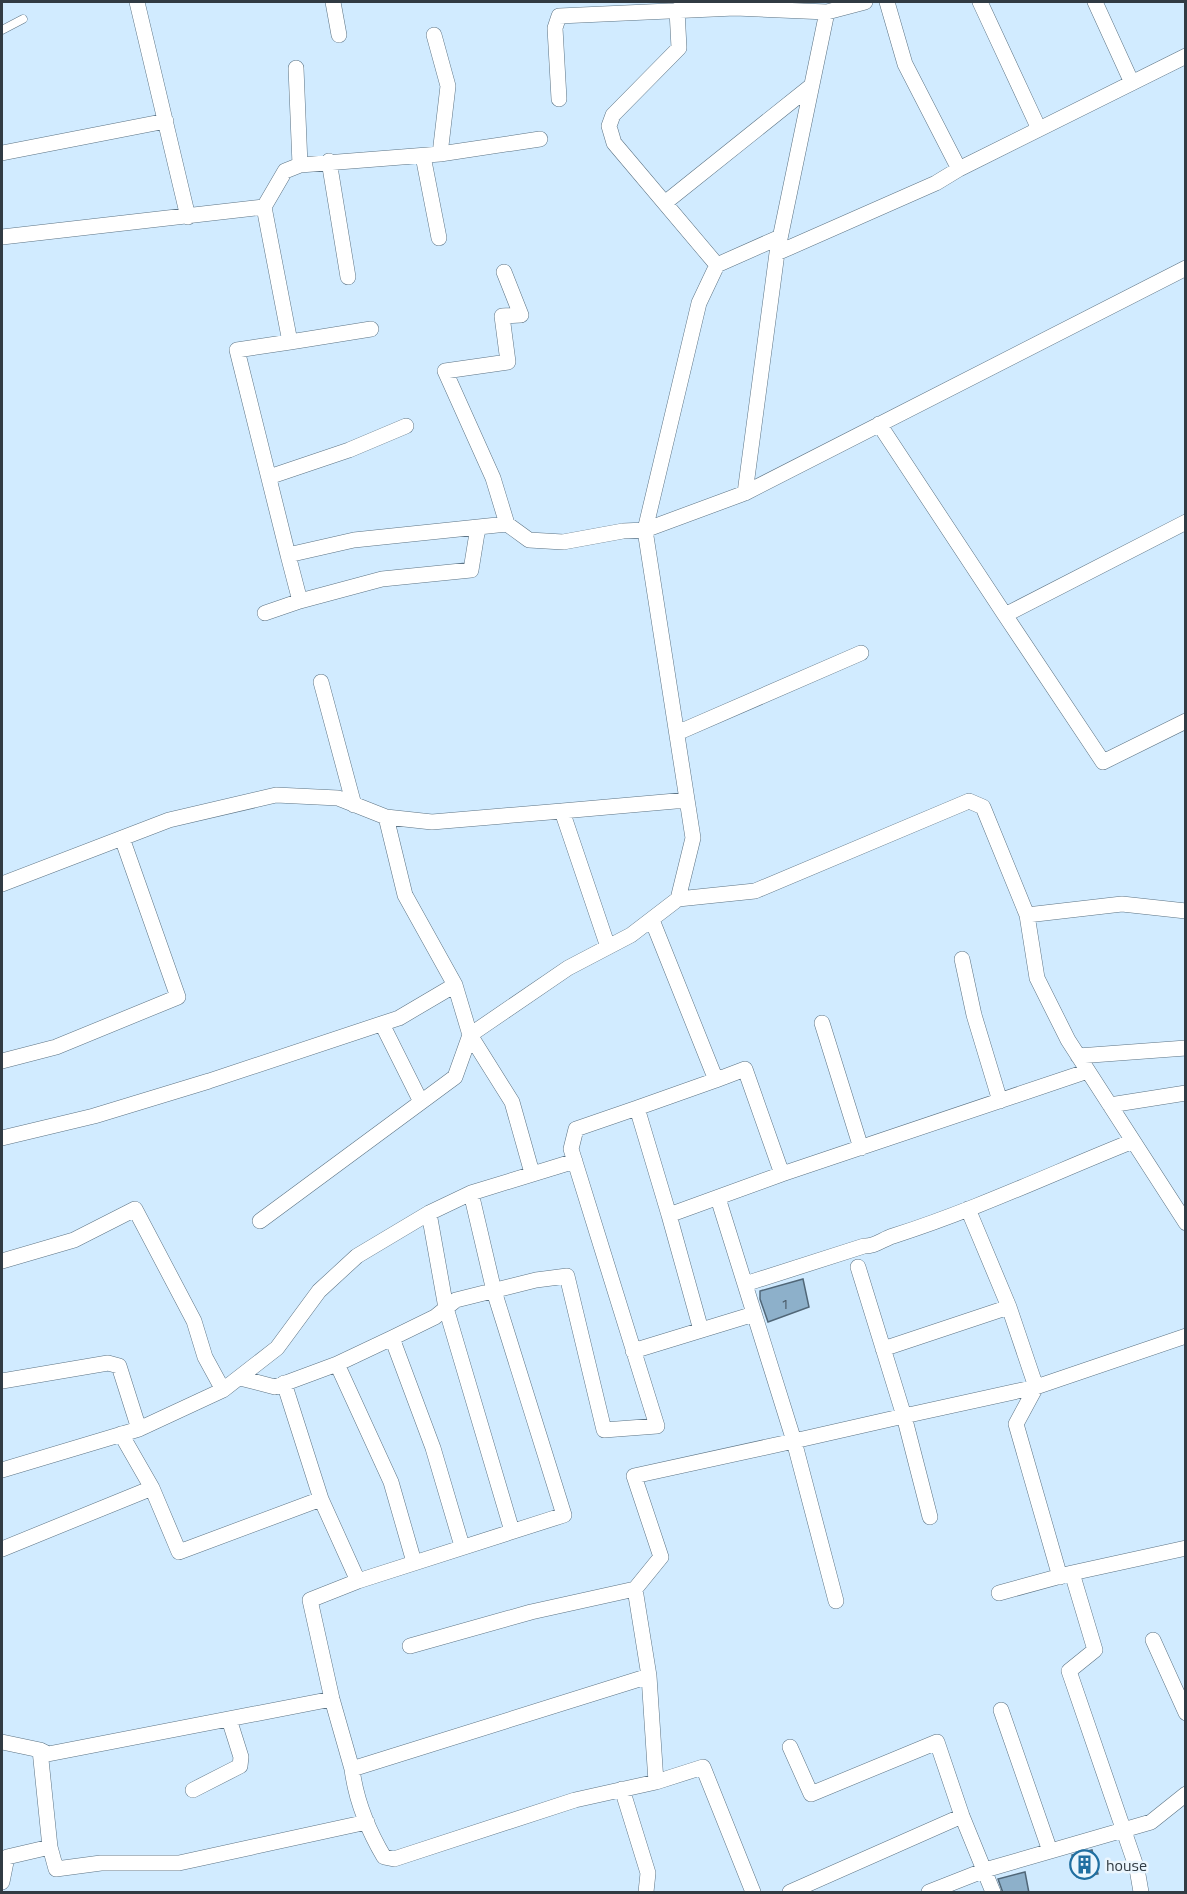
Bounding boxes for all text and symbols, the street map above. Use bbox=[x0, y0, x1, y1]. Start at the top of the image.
house number: 1 bbox=[781, 1293, 789, 1314]
building icon: house bbox=[1069, 1849, 1101, 1881]
place label: house bbox=[1106, 1853, 1147, 1877]

